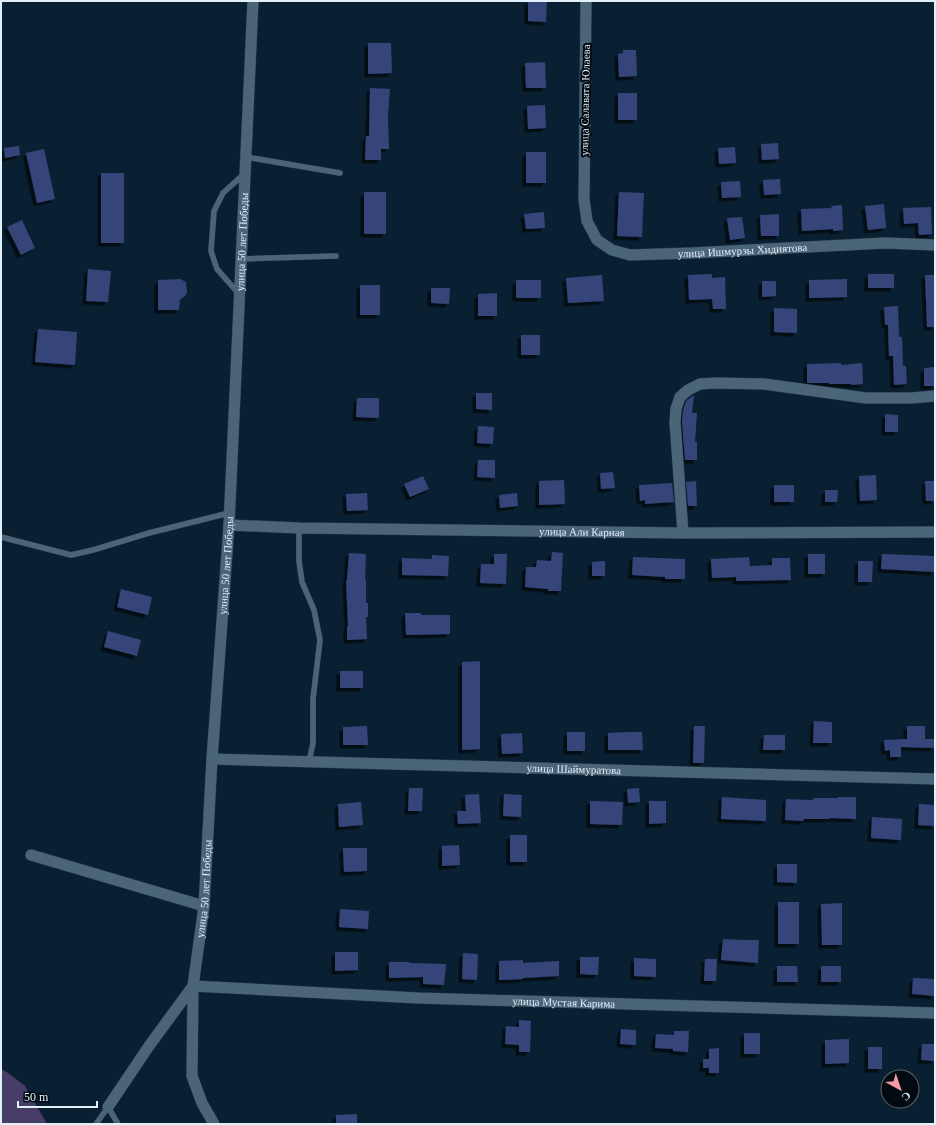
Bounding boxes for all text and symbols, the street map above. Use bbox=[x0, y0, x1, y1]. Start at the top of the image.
street label: улица Салавата Юлаева bbox=[578, 44, 592, 156]
street label: улица 50 лет Победы bbox=[234, 192, 250, 291]
street label: улица Ишмурзы Хидиятова bbox=[678, 241, 808, 259]
street label: улица 50 лет Победы bbox=[217, 516, 235, 615]
street label: улица Али Карная bbox=[539, 525, 625, 538]
street label: улица Шаймуратова bbox=[526, 762, 621, 776]
street label: улица 50 лет Победы bbox=[194, 839, 214, 938]
street label: улица Мустая Карима bbox=[512, 995, 615, 1010]
north arrow bbox=[880, 1069, 920, 1109]
scale bar bbox=[18, 1083, 97, 1109]
text: 50 m bbox=[24, 1090, 49, 1104]
text: С bbox=[899, 1090, 913, 1104]

